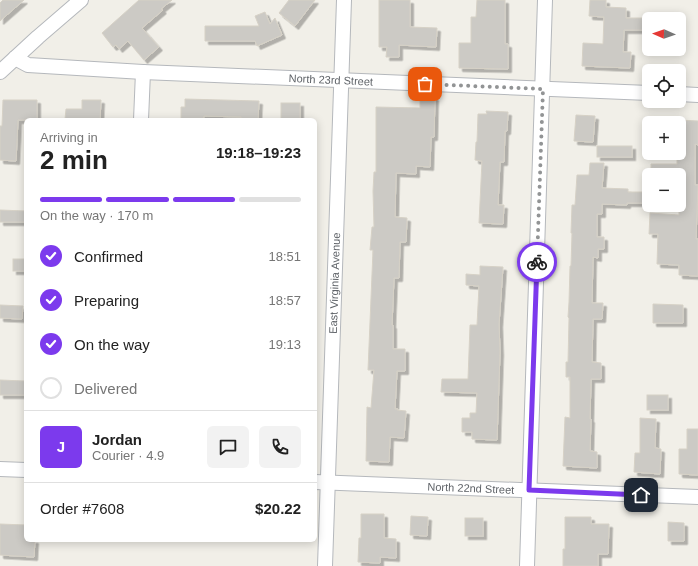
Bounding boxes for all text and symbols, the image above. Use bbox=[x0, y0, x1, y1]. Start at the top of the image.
north arrow bbox=[642, 12, 686, 56]
map controls bbox=[642, 12, 686, 212]
button: locate bbox=[642, 64, 686, 108]
pin bbox=[408, 67, 442, 101]
street label: North 23rd Street bbox=[288, 72, 373, 88]
icon: bag bbox=[414, 73, 436, 95]
button: + bbox=[642, 116, 686, 160]
text: Arriving in bbox=[40, 130, 98, 145]
text: 19:18–19:23 bbox=[216, 144, 301, 161]
text: 2 min bbox=[40, 145, 108, 175]
button: − bbox=[642, 168, 686, 212]
text: On the way · 170 m bbox=[40, 208, 153, 223]
street label: East Virginia Avenue bbox=[327, 232, 342, 334]
courier bbox=[517, 242, 557, 282]
icon: check bbox=[40, 245, 62, 267]
text: Confirmed bbox=[74, 248, 143, 265]
text: 18:51 bbox=[268, 249, 301, 264]
icon: bike bbox=[526, 251, 548, 273]
icon: check bbox=[40, 289, 62, 311]
text: Preparing bbox=[74, 292, 139, 309]
text: 18:57 bbox=[268, 293, 301, 308]
icon: check bbox=[40, 333, 62, 355]
text: On the way bbox=[74, 336, 150, 353]
text: 19:13 bbox=[268, 337, 301, 352]
text: Delivered bbox=[74, 380, 137, 397]
button: chat bbox=[207, 426, 249, 468]
button: phone bbox=[259, 426, 301, 468]
text: Jordan bbox=[92, 431, 142, 448]
text: J bbox=[57, 438, 65, 455]
text: Courier · 4.9 bbox=[92, 448, 164, 463]
pin bbox=[624, 478, 658, 512]
street label: North 22nd Street bbox=[427, 480, 515, 496]
icon: home bbox=[630, 484, 652, 506]
text: Order #7608 bbox=[40, 500, 124, 517]
text: $20.22 bbox=[255, 500, 301, 517]

